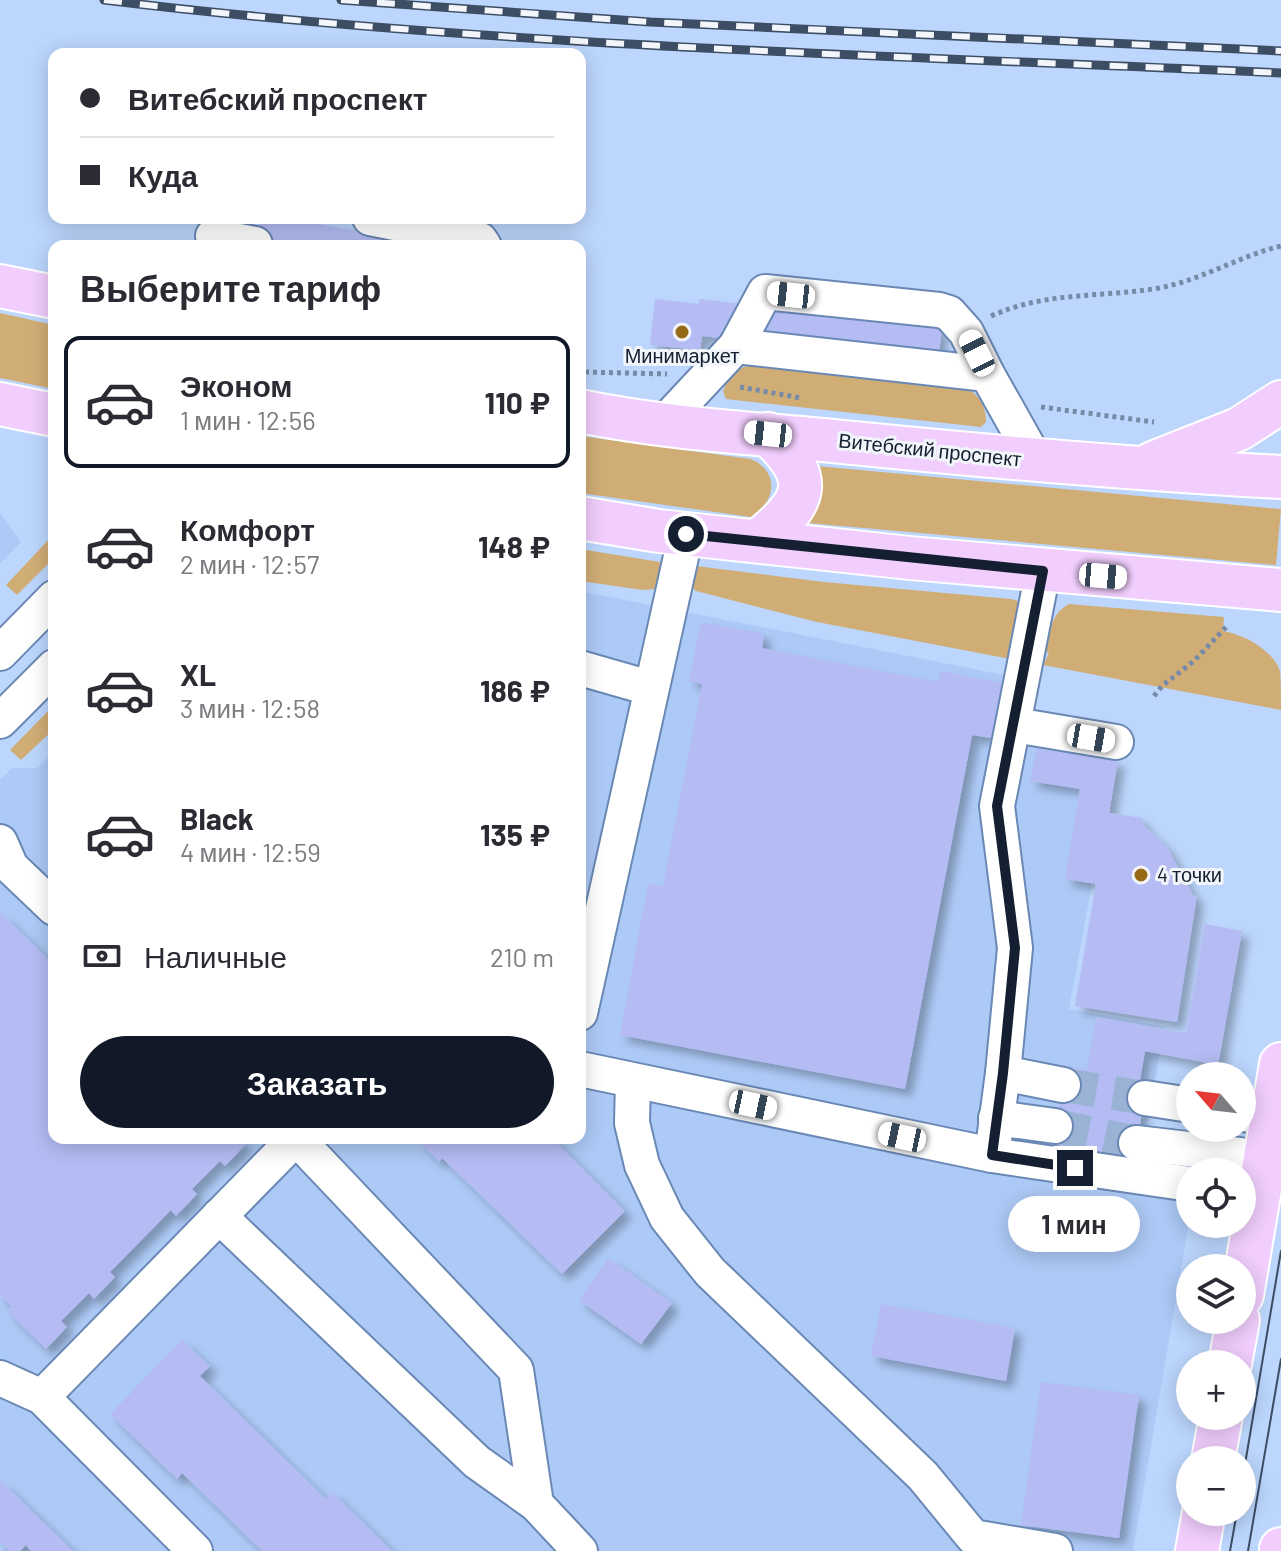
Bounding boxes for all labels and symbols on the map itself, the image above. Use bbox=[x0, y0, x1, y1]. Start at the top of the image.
car bbox=[766, 281, 816, 309]
marker: Минимаркет bbox=[673, 323, 691, 341]
car bbox=[956, 326, 998, 380]
place label: Минимаркет bbox=[625, 343, 739, 367]
car bbox=[743, 420, 793, 448]
street label: Витебский проспект bbox=[837, 427, 1023, 471]
route start bbox=[668, 516, 704, 552]
car bbox=[1078, 562, 1128, 590]
car bbox=[1065, 722, 1117, 754]
place label: 4 точки bbox=[1157, 862, 1222, 886]
marker: 4 точки bbox=[1132, 866, 1150, 884]
north arrow bbox=[1176, 1062, 1256, 1142]
car bbox=[727, 1088, 779, 1122]
car bbox=[876, 1120, 928, 1154]
route end bbox=[1057, 1150, 1093, 1186]
callout: 1 мин bbox=[1009, 1196, 1141, 1252]

